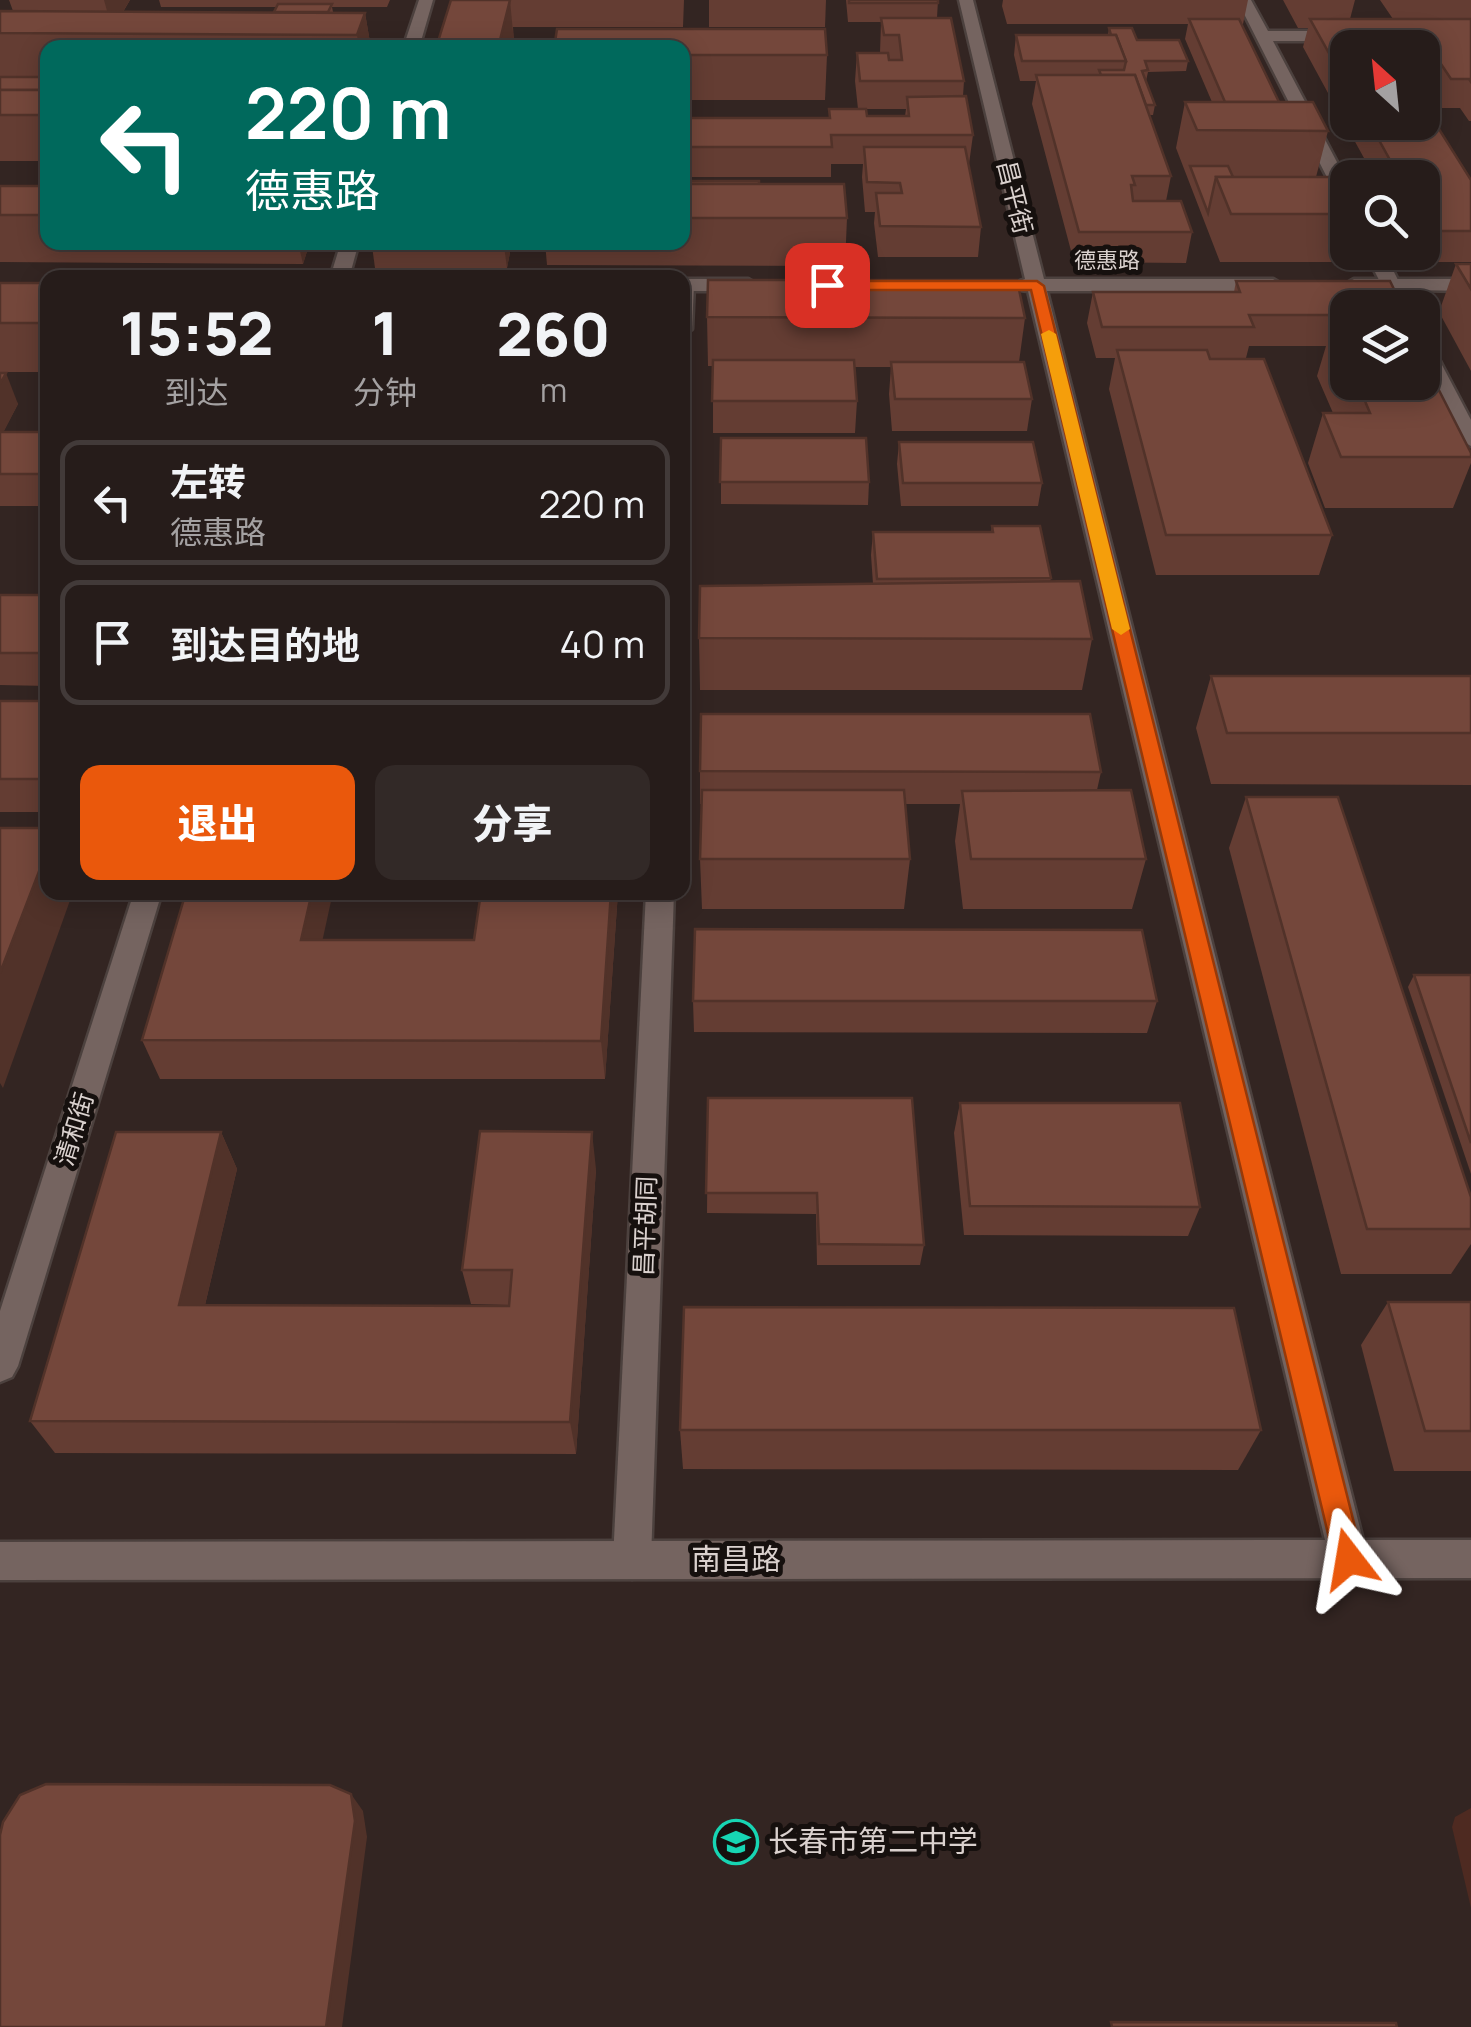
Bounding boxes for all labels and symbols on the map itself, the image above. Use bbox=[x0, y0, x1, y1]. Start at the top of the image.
north arrow bbox=[1330, 30, 1440, 140]
street label: 昌平街 bbox=[989, 156, 1042, 238]
pin bbox=[785, 243, 870, 328]
street label: 德惠路 bbox=[1074, 245, 1140, 275]
street label: 清和街 bbox=[46, 1088, 101, 1170]
street label: 昌平胡同 bbox=[625, 1175, 664, 1277]
position arrow bbox=[1297, 1507, 1401, 1611]
street label: 南昌路 bbox=[691, 1538, 781, 1579]
school or university icon: 长春市第二中学 bbox=[713, 1819, 759, 1865]
place label: 长春市第二中学 bbox=[768, 1820, 978, 1861]

